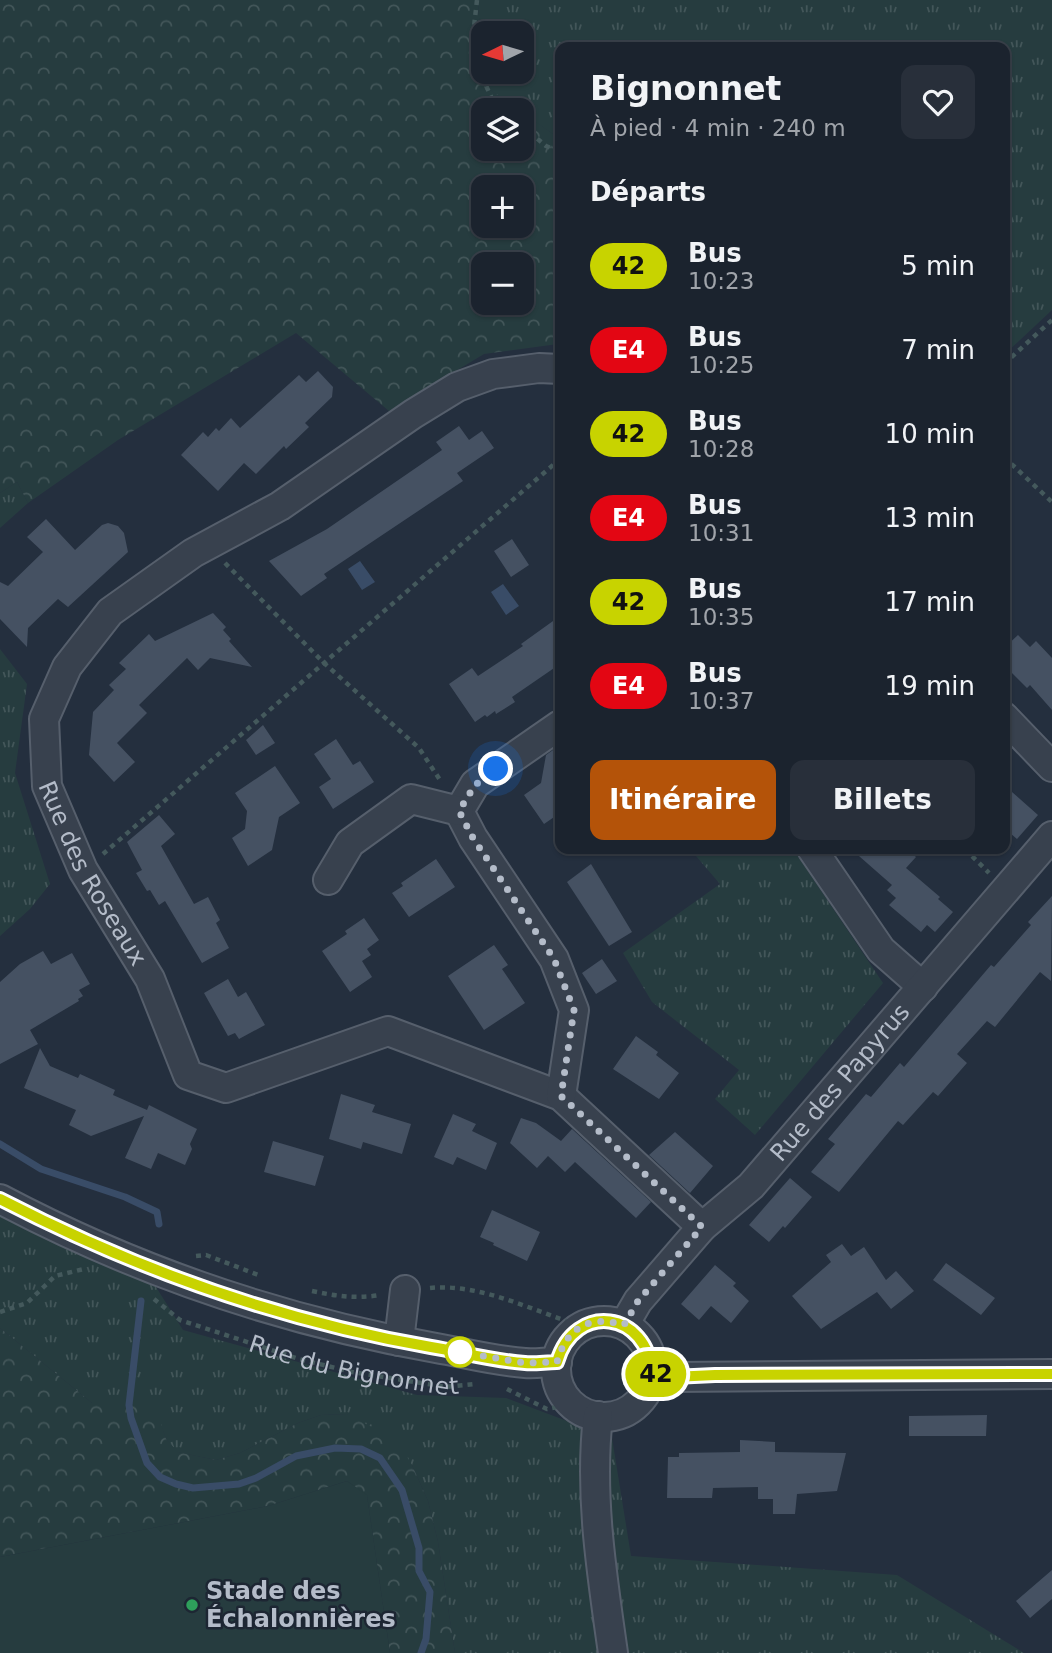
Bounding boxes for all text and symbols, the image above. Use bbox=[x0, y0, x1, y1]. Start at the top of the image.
north arrow bbox=[471, 21, 534, 84]
map controls bbox=[471, 21, 534, 315]
button: heart bbox=[901, 65, 975, 139]
text: Bignonnet bbox=[590, 69, 781, 108]
button: layers bbox=[471, 98, 534, 161]
text: À pied · 4 min · 240 m bbox=[590, 115, 846, 141]
button: + bbox=[471, 175, 534, 238]
text: Départs bbox=[590, 177, 706, 207]
text: Bus bbox=[688, 238, 742, 268]
text: 5 min bbox=[901, 251, 975, 281]
button: − bbox=[471, 252, 534, 315]
text: 42 bbox=[612, 252, 645, 280]
text: 10:23 bbox=[688, 268, 754, 294]
text: Bus bbox=[688, 322, 742, 352]
text: 7 min bbox=[901, 335, 975, 365]
text: E4 bbox=[612, 336, 645, 364]
text: 10:25 bbox=[688, 352, 754, 378]
text: Bus bbox=[688, 406, 742, 436]
text: 10 min bbox=[885, 419, 975, 449]
text: 42 bbox=[612, 420, 645, 448]
text: 10:28 bbox=[688, 436, 754, 462]
text: Bus bbox=[688, 490, 742, 520]
text: 13 min bbox=[885, 503, 975, 533]
text: E4 bbox=[612, 504, 645, 532]
text: 10:31 bbox=[688, 520, 754, 546]
text: Bus bbox=[688, 574, 742, 604]
text: 17 min bbox=[885, 587, 975, 617]
text: 42 bbox=[612, 588, 645, 616]
text: 10:35 bbox=[688, 604, 754, 630]
text: Bus bbox=[688, 658, 742, 688]
text: 19 min bbox=[885, 671, 975, 701]
text: E4 bbox=[612, 672, 645, 700]
text: 10:37 bbox=[688, 688, 754, 714]
your location bbox=[478, 751, 513, 786]
button: Itinéraire bbox=[590, 760, 776, 840]
button: Billets bbox=[790, 760, 975, 840]
street label: Rue des Roseaux bbox=[33, 777, 152, 971]
street label: Rue des Papyrus bbox=[765, 998, 915, 1167]
street label: Rue du Bignonnet bbox=[245, 1330, 460, 1401]
unlabelled marker bbox=[445, 1337, 475, 1367]
line badge: 42 bbox=[624, 1351, 688, 1397]
text: 42 bbox=[639, 1360, 673, 1388]
place label: Stade des Échalonnières bbox=[206, 1577, 396, 1633]
marker: Stade des Échalonnières bbox=[184, 1597, 200, 1613]

